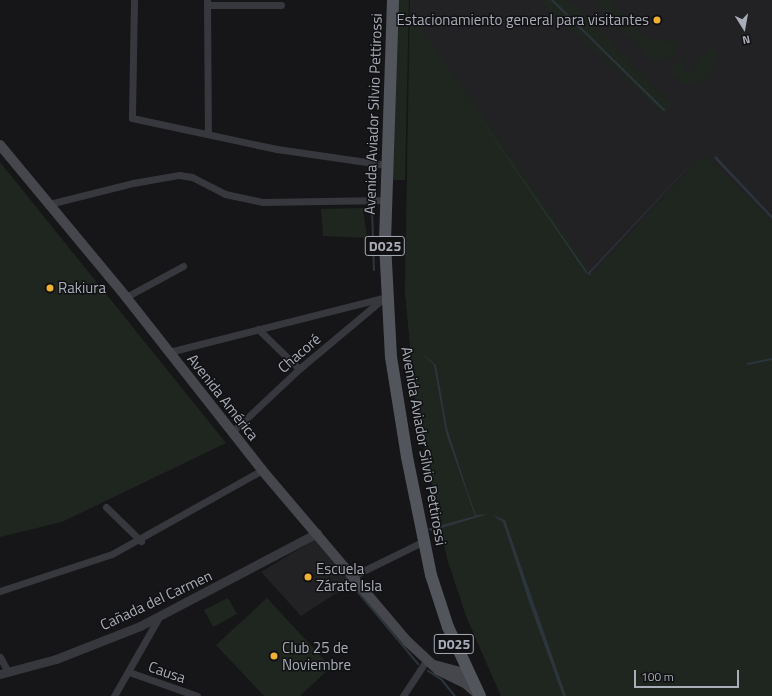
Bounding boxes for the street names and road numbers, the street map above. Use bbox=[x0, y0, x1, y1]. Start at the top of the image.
street label: Avenida Aviador Silvio Pettirossi bbox=[360, 13, 386, 215]
road number: D025 bbox=[364, 234, 406, 258]
street label: Chacoré bbox=[274, 330, 324, 376]
street label: Avenida Aviador Silvio Pettirossi bbox=[398, 345, 450, 547]
street label: Avenida América bbox=[184, 350, 262, 444]
street label: Cañada del Carmen bbox=[97, 566, 215, 634]
road number: D025 bbox=[433, 632, 475, 656]
street label: Causa bbox=[146, 657, 188, 687]

